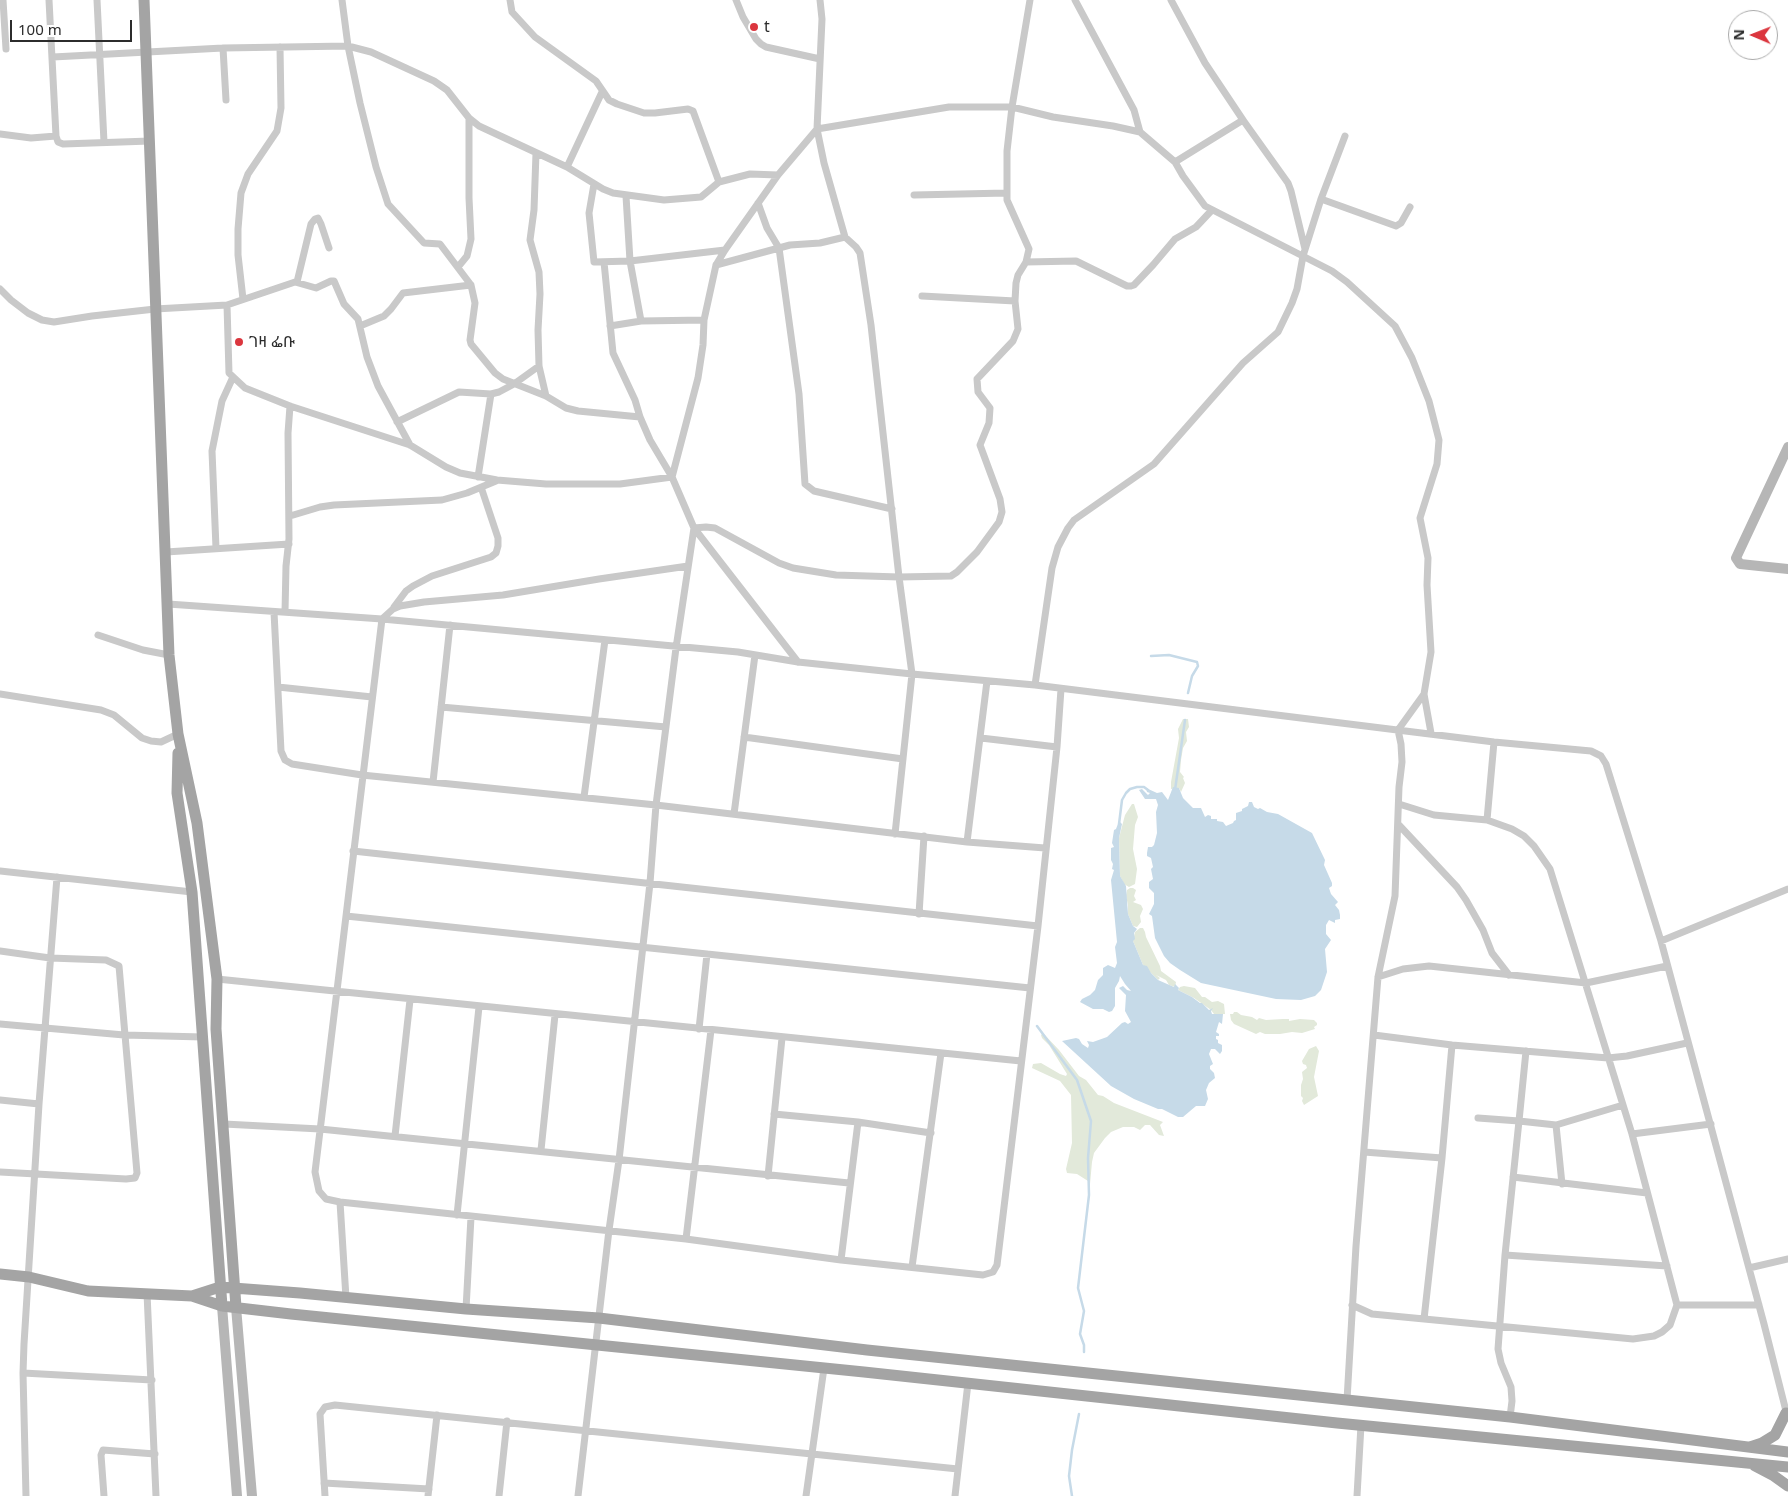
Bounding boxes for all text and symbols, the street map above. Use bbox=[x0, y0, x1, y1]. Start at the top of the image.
scale bar bbox=[12, 10, 135, 42]
north arrow bbox=[1728, 10, 1778, 60]
place label: t bbox=[764, 17, 770, 37]
text: 100 m bbox=[18, 19, 62, 39]
marker: t bbox=[748, 21, 760, 33]
text: N bbox=[1729, 29, 1748, 41]
place label: ገዛ ፌቡ bbox=[249, 332, 295, 352]
marker: ገዛ ፌቡ bbox=[233, 336, 245, 348]

